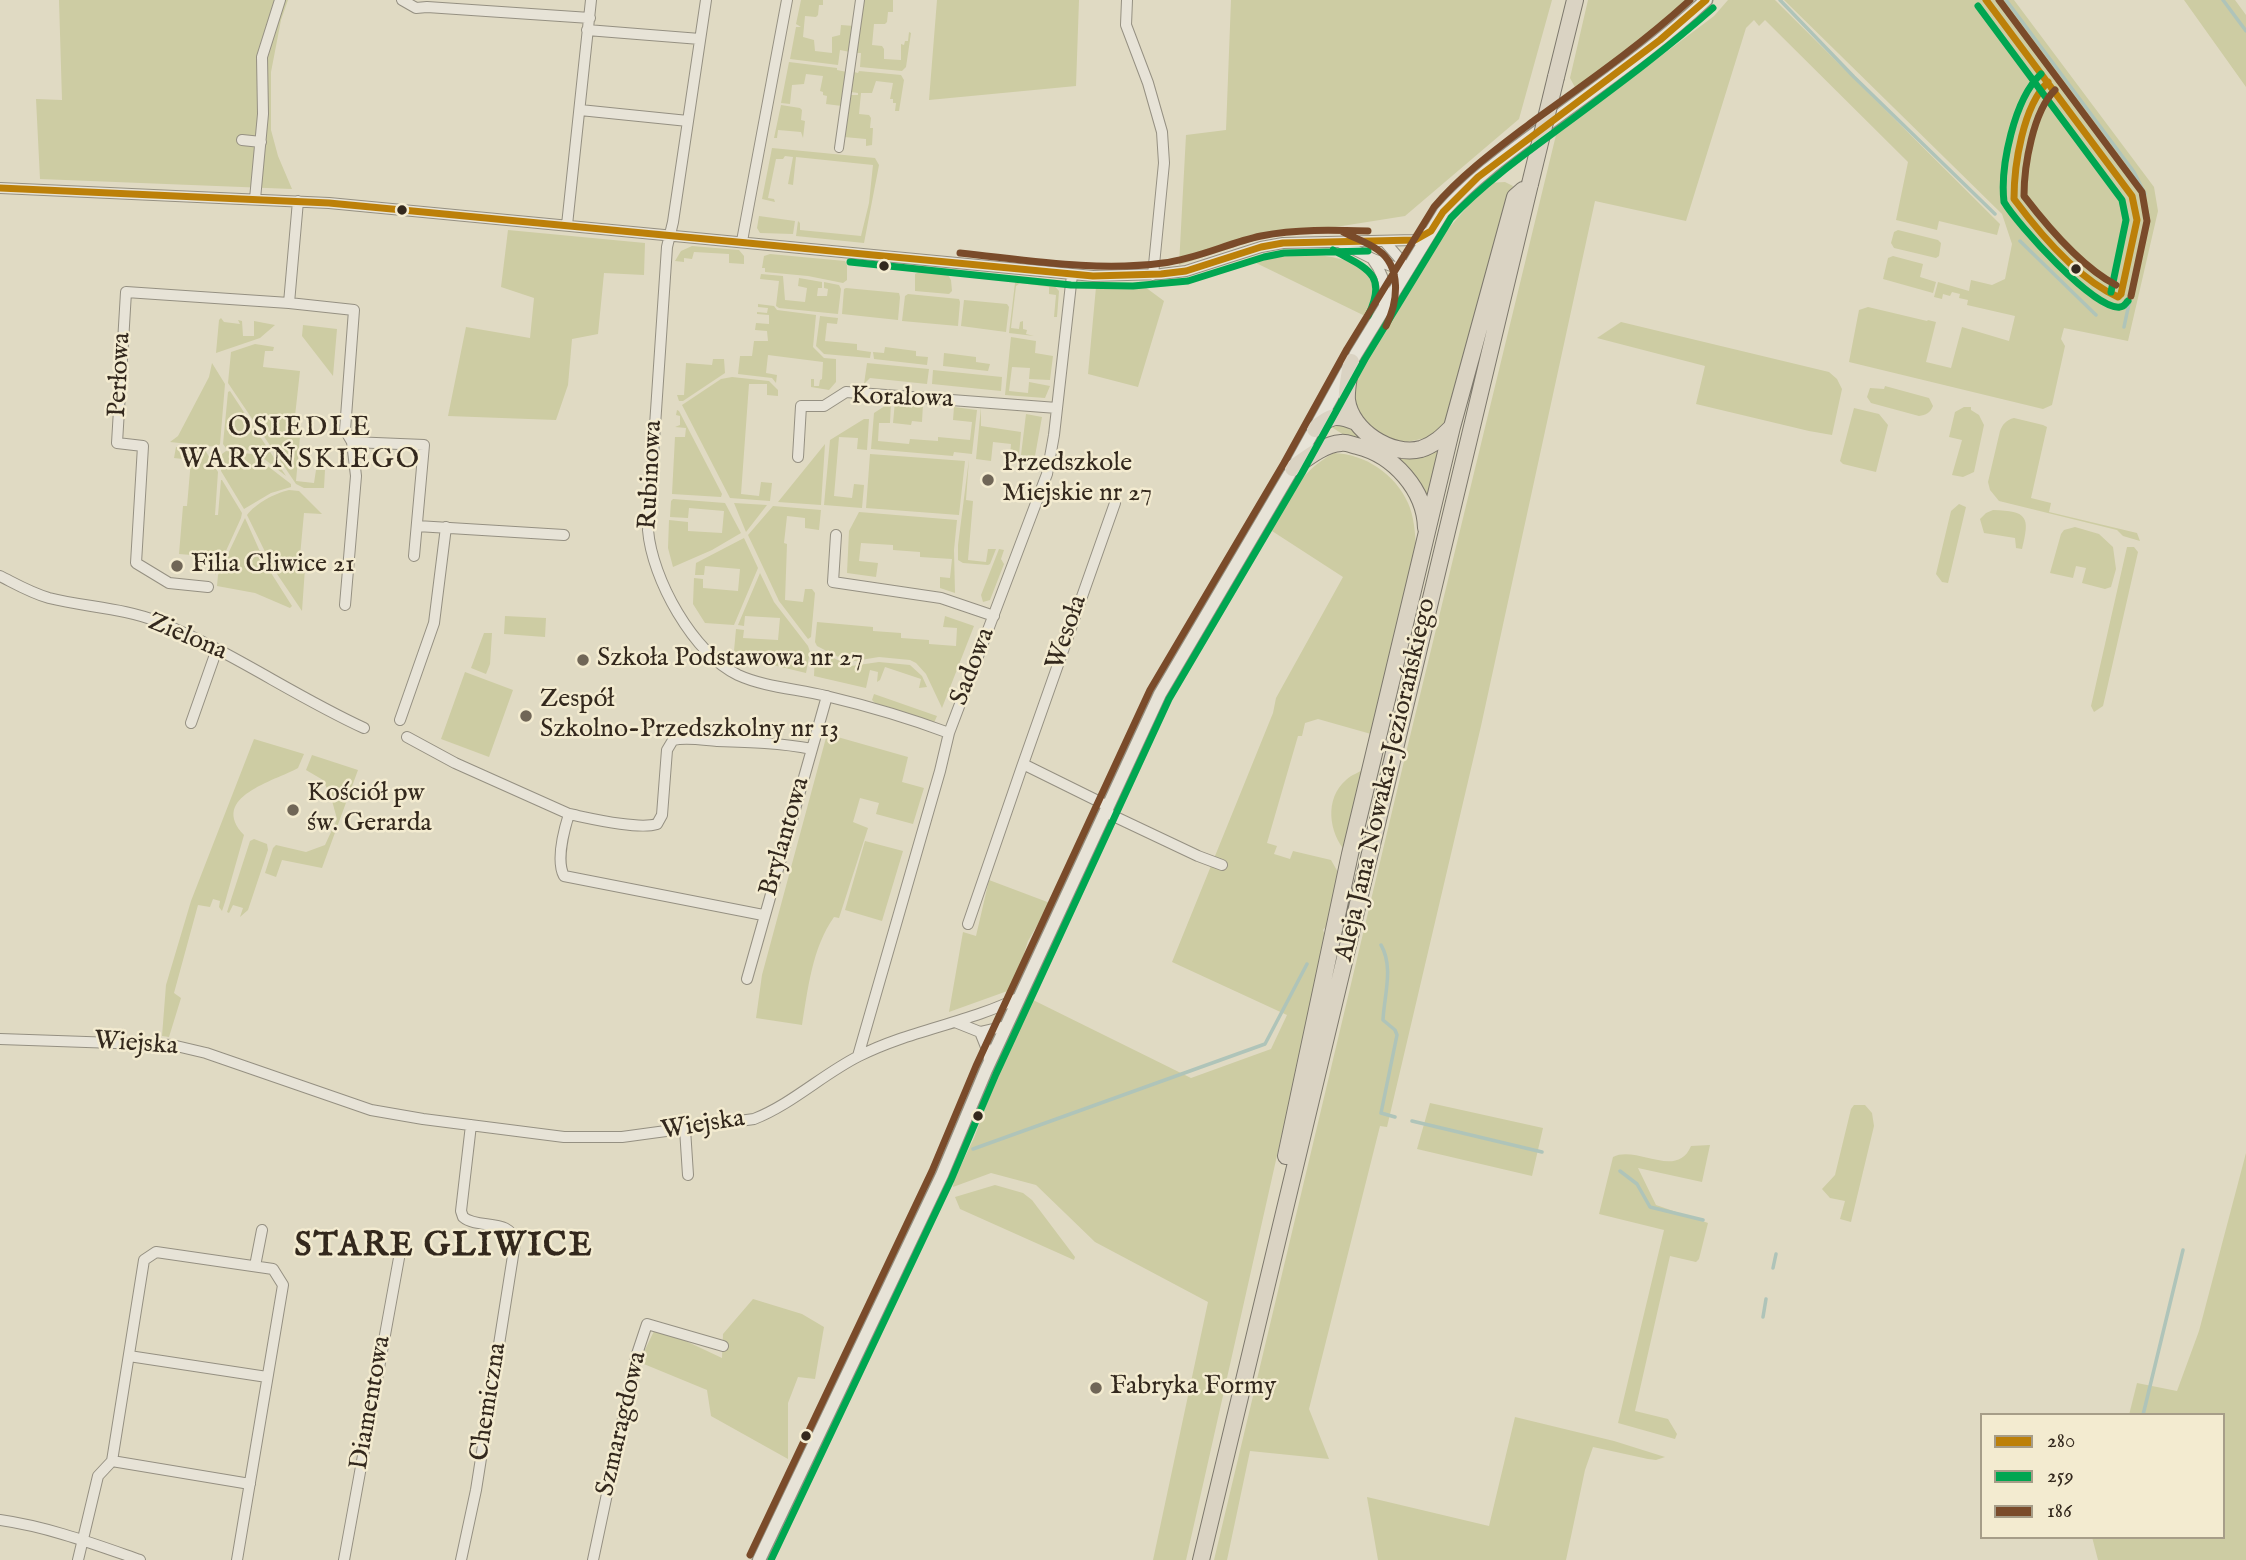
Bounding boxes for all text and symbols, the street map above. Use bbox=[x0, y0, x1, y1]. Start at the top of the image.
unlabelled marker bbox=[395, 203, 409, 217]
unlabelled marker bbox=[877, 259, 891, 273]
unlabelled marker bbox=[2069, 262, 2083, 276]
street label: Perłowa bbox=[103, 332, 139, 418]
street label: Koralowa bbox=[850, 382, 954, 416]
district label: OSIEDLE WARYŃSKIEGO bbox=[180, 412, 420, 478]
street label: Rubinowa bbox=[634, 419, 670, 531]
place label: Przedszkole Miejskie nr 27 bbox=[1002, 449, 1152, 510]
marker: Przedszkole Miejskie nr 27 bbox=[980, 472, 996, 488]
place label: Filia Gliwice 21 bbox=[191, 550, 355, 582]
marker: Filia Gliwice 21 bbox=[169, 558, 185, 574]
street label: Wesoła bbox=[1041, 592, 1095, 674]
street label: Aleja Jana Nowaka-Jeziorańskiego bbox=[1330, 595, 1444, 965]
street label: Zielona bbox=[143, 607, 231, 669]
street label: Sadowa bbox=[945, 624, 1003, 710]
place label: Szkoła Podstawowa nr 27 bbox=[597, 644, 863, 676]
marker: Szkoła Podstawowa nr 27 bbox=[575, 652, 591, 668]
place label: Zespół Szkolno-Przedszkolny nr 13 bbox=[540, 685, 839, 746]
marker: Zespół Szkolno-Przedszkolny nr 13 bbox=[518, 708, 534, 724]
street label: Brylantowa bbox=[754, 774, 818, 900]
place label: Kościół pw św. Gerarda bbox=[307, 779, 432, 840]
marker: Kościół pw św. Gerarda bbox=[285, 802, 301, 818]
street label: Wiejska bbox=[93, 1027, 179, 1063]
street label: Wiejska bbox=[659, 1104, 747, 1148]
unlabelled marker bbox=[971, 1109, 985, 1123]
district label: STARE GLIWICE bbox=[296, 1228, 592, 1268]
street label: Diamentowa bbox=[345, 1333, 399, 1473]
street label: Chemiczna bbox=[465, 1341, 515, 1463]
street label: Szmaragdowa bbox=[591, 1349, 655, 1499]
place label: Fabryka Formy bbox=[1110, 1372, 1276, 1404]
marker: Fabryka Formy bbox=[1088, 1380, 1104, 1396]
legend bbox=[1980, 1413, 2225, 1539]
text: 280 bbox=[2047, 1428, 2075, 1455]
unlabelled marker bbox=[799, 1429, 813, 1443]
text: 259 bbox=[2047, 1463, 2074, 1490]
text: 186 bbox=[2047, 1498, 2072, 1525]

